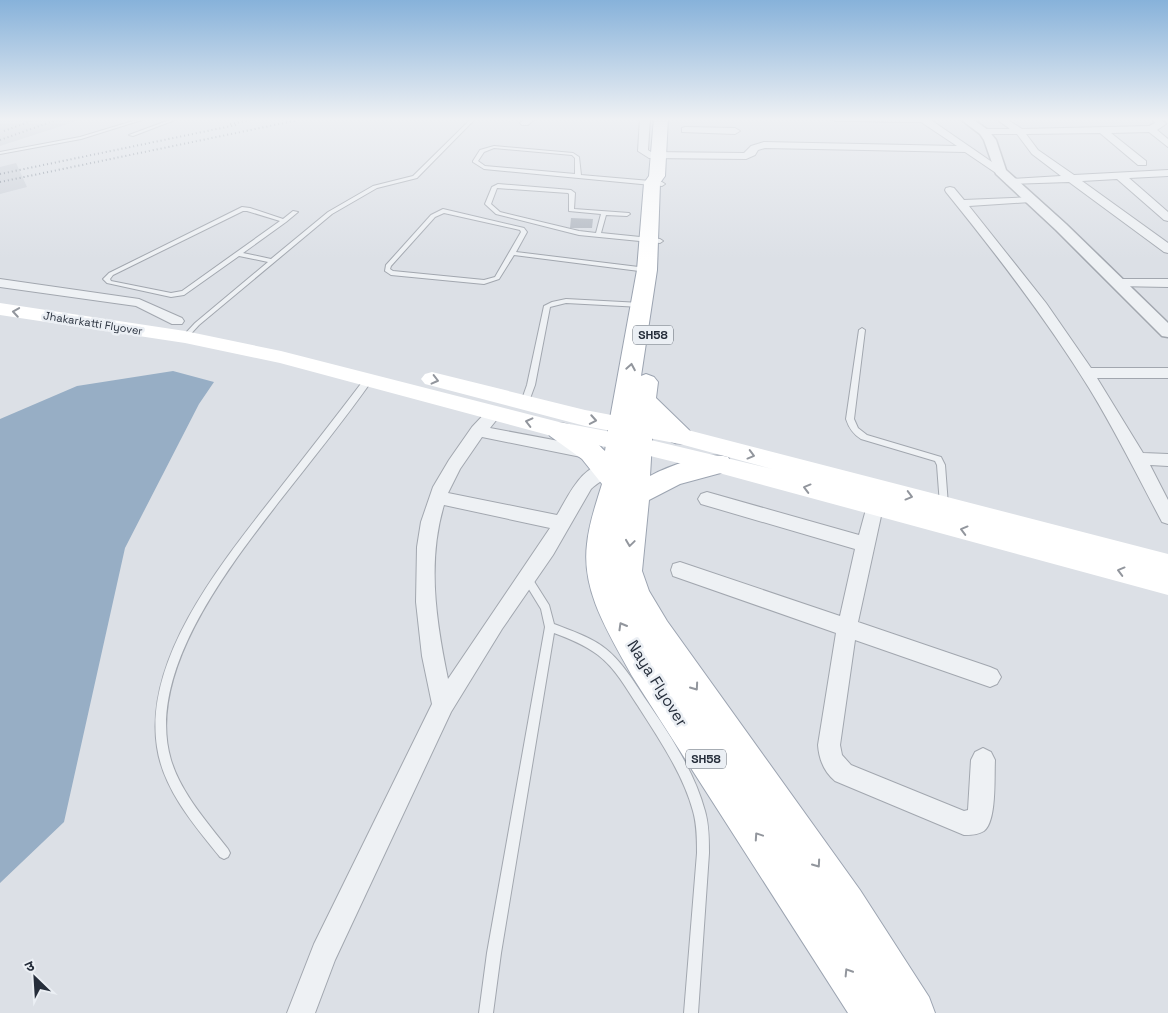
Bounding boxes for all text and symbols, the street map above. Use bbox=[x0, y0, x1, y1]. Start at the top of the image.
one-way arrow bbox=[11, 307, 20, 317]
street label: Jhakarkatti Flyover bbox=[42, 308, 144, 338]
road number: SH58 bbox=[633, 326, 673, 344]
one-way arrow bbox=[625, 362, 635, 371]
one-way arrow bbox=[431, 374, 439, 384]
one-way arrow bbox=[588, 414, 597, 424]
one-way arrow bbox=[526, 418, 534, 428]
one-way arrow bbox=[747, 449, 755, 459]
one-way arrow bbox=[802, 483, 811, 494]
one-way arrow bbox=[904, 490, 912, 500]
one-way arrow bbox=[959, 525, 968, 536]
one-way arrow bbox=[625, 540, 636, 548]
one-way arrow bbox=[1116, 566, 1125, 577]
one-way arrow bbox=[619, 623, 629, 632]
street label: Naya Flyover bbox=[623, 636, 693, 731]
one-way arrow bbox=[689, 681, 698, 691]
road number: SH58 bbox=[686, 750, 726, 769]
one-way arrow bbox=[755, 832, 764, 842]
one-way arrow bbox=[811, 858, 820, 868]
north arrow bbox=[10, 953, 60, 1003]
text: उ bbox=[22, 956, 38, 976]
one-way arrow bbox=[844, 968, 854, 977]

